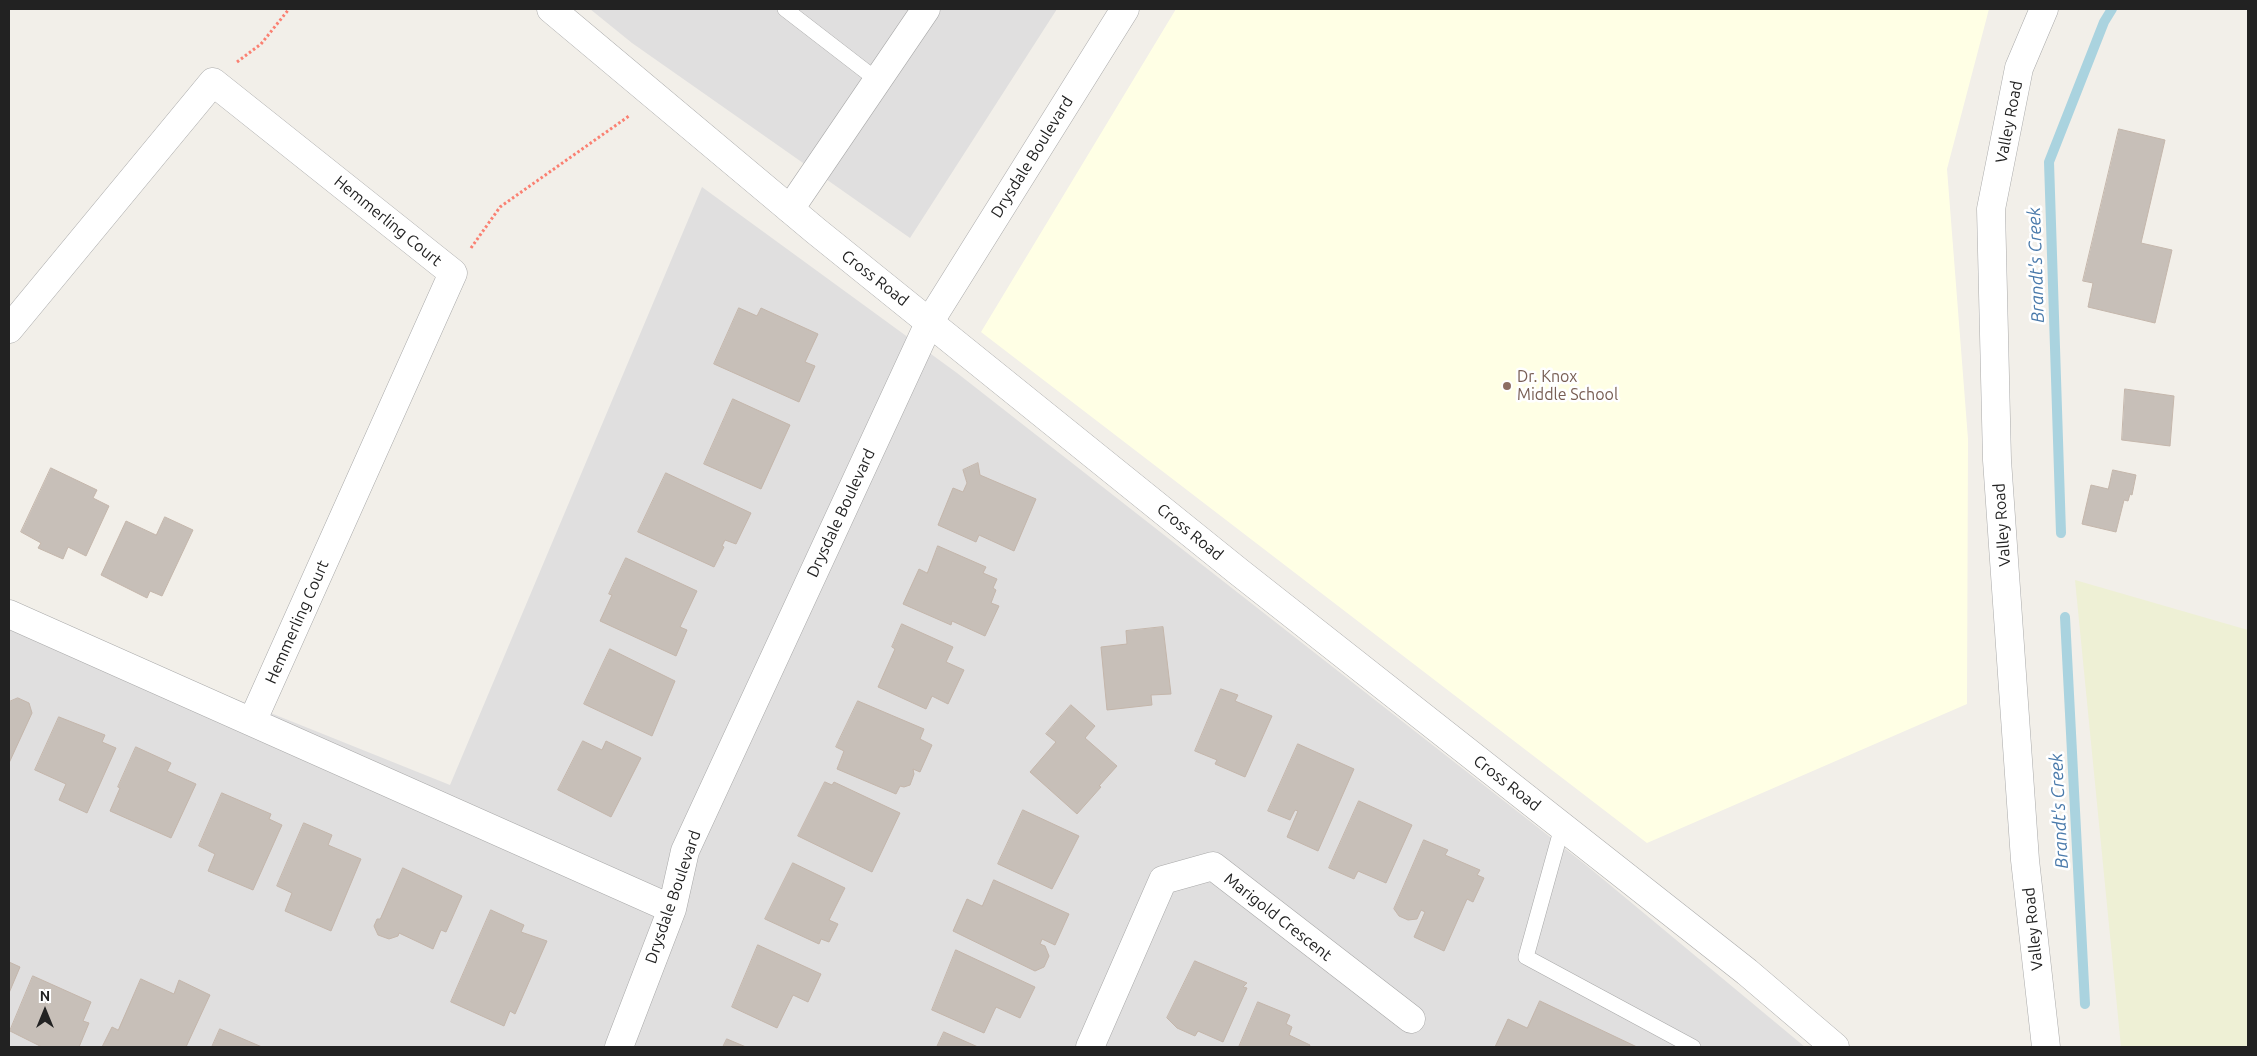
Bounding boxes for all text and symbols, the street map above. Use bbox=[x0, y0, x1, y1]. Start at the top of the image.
street label: Valley Road bbox=[1992, 79, 2026, 165]
street label: Drysdale Boulevard bbox=[987, 93, 1077, 221]
street label: Hemmerling Court bbox=[330, 172, 446, 270]
water label: Brandt's Creek bbox=[2023, 207, 2049, 323]
street label: Cross Road bbox=[838, 246, 912, 310]
place label: Dr. Knox Middle School bbox=[1517, 367, 1618, 405]
marker: Dr. Knox Middle School bbox=[1501, 380, 1513, 392]
street label: Drysdale Boulevard bbox=[803, 446, 879, 580]
street label: Valley Road bbox=[1990, 483, 2014, 567]
street label: Cross Road bbox=[1153, 499, 1227, 565]
street label: Hemmerling Court bbox=[261, 557, 333, 687]
street label: Cross Road bbox=[1470, 751, 1544, 815]
water label: Brandt's Creek bbox=[2045, 753, 2073, 869]
street label: Drysdale Boulevard bbox=[641, 828, 705, 966]
street label: Marigold Crescent bbox=[1220, 869, 1336, 965]
street label: Valley Road bbox=[2019, 886, 2047, 972]
north arrow bbox=[20, 986, 70, 1036]
text: N bbox=[40, 988, 50, 1004]

